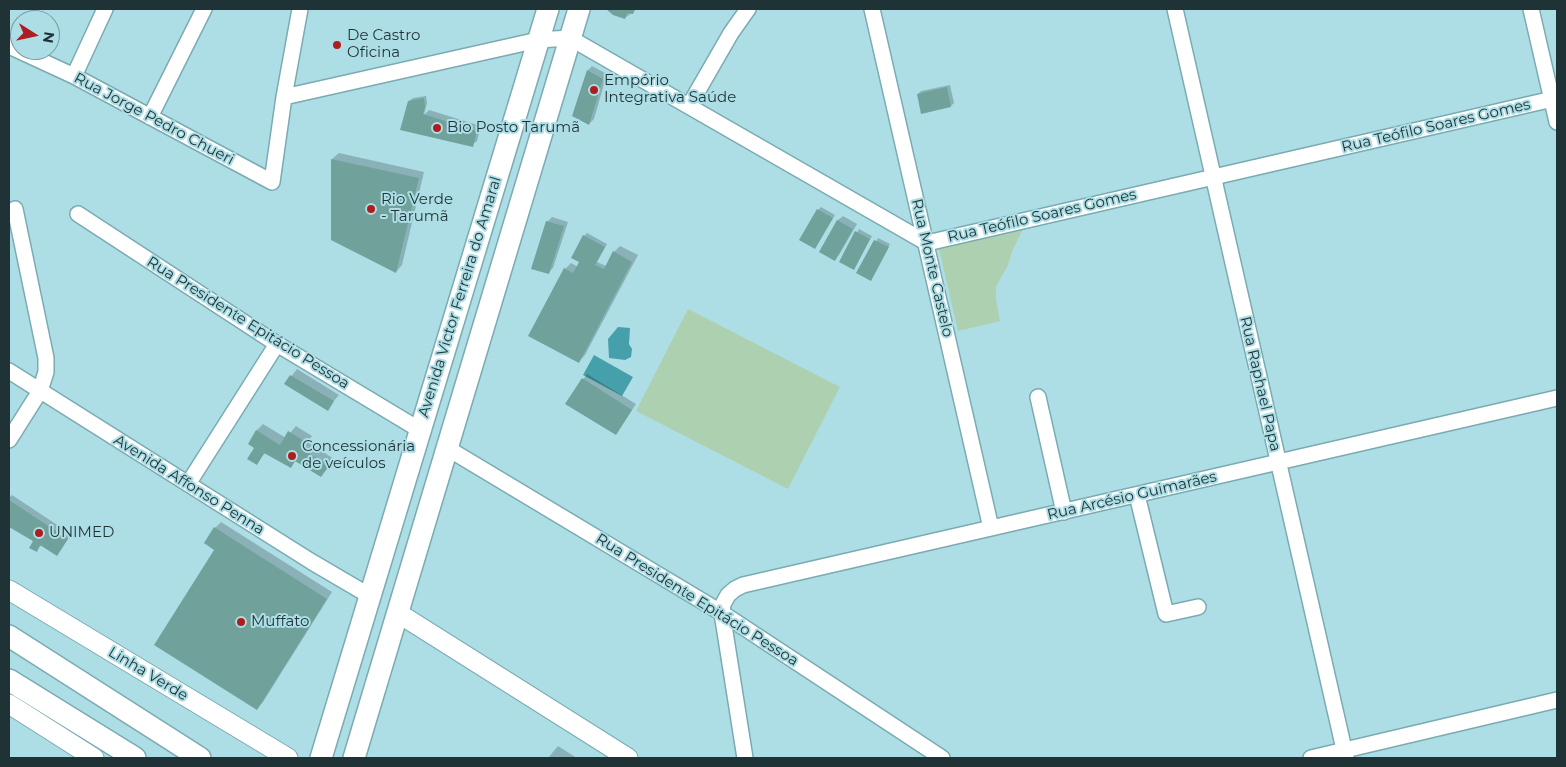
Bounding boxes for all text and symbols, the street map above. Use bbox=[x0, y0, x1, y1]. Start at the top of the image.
north arrow bbox=[10, 10, 60, 60]
place label: De Castro Oficina bbox=[347, 27, 420, 62]
text: N bbox=[39, 30, 59, 45]
marker: De Castro Oficina bbox=[331, 39, 343, 51]
street label: Rua Jorge Pedro Chueri bbox=[71, 69, 237, 169]
place label: Empório Integrativa Saúde bbox=[604, 72, 736, 107]
marker: Empório Integrativa Saúde bbox=[588, 84, 600, 96]
street label: Rua Teófilo Soares Gomes bbox=[1340, 95, 1532, 157]
place label: Bio Posto Tarumã bbox=[447, 119, 580, 137]
marker: Bio Posto Tarumã bbox=[431, 122, 443, 134]
street label: Avenida Victor Ferreira do Amaral bbox=[415, 174, 505, 420]
street label: Rua Teófilo Soares Gomes bbox=[946, 185, 1138, 247]
place label: Rio Verde - Tarumã bbox=[381, 191, 453, 226]
street label: Rua Monte Castelo bbox=[907, 197, 957, 339]
marker: Rio Verde - Tarumã bbox=[365, 203, 377, 215]
street label: Rua Presidente Epitácio Pessoa bbox=[143, 253, 353, 393]
street label: Rua Raphael Papa bbox=[1236, 315, 1284, 453]
street label: Avenida Affonso Penna bbox=[110, 431, 268, 539]
place label: Concessionária de veículos bbox=[302, 438, 415, 473]
marker: Concessionária de veículos bbox=[286, 450, 298, 462]
street label: Rua Arcésio Guimarães bbox=[1045, 468, 1219, 524]
place label: UNIMED bbox=[49, 524, 114, 542]
marker: UNIMED bbox=[33, 527, 45, 539]
street label: Rua Presidente Epitácio Pessoa bbox=[592, 530, 802, 670]
place label: Muffato bbox=[251, 613, 310, 631]
marker: Muffato bbox=[235, 616, 247, 628]
street label: Linha Verde bbox=[105, 643, 191, 705]

